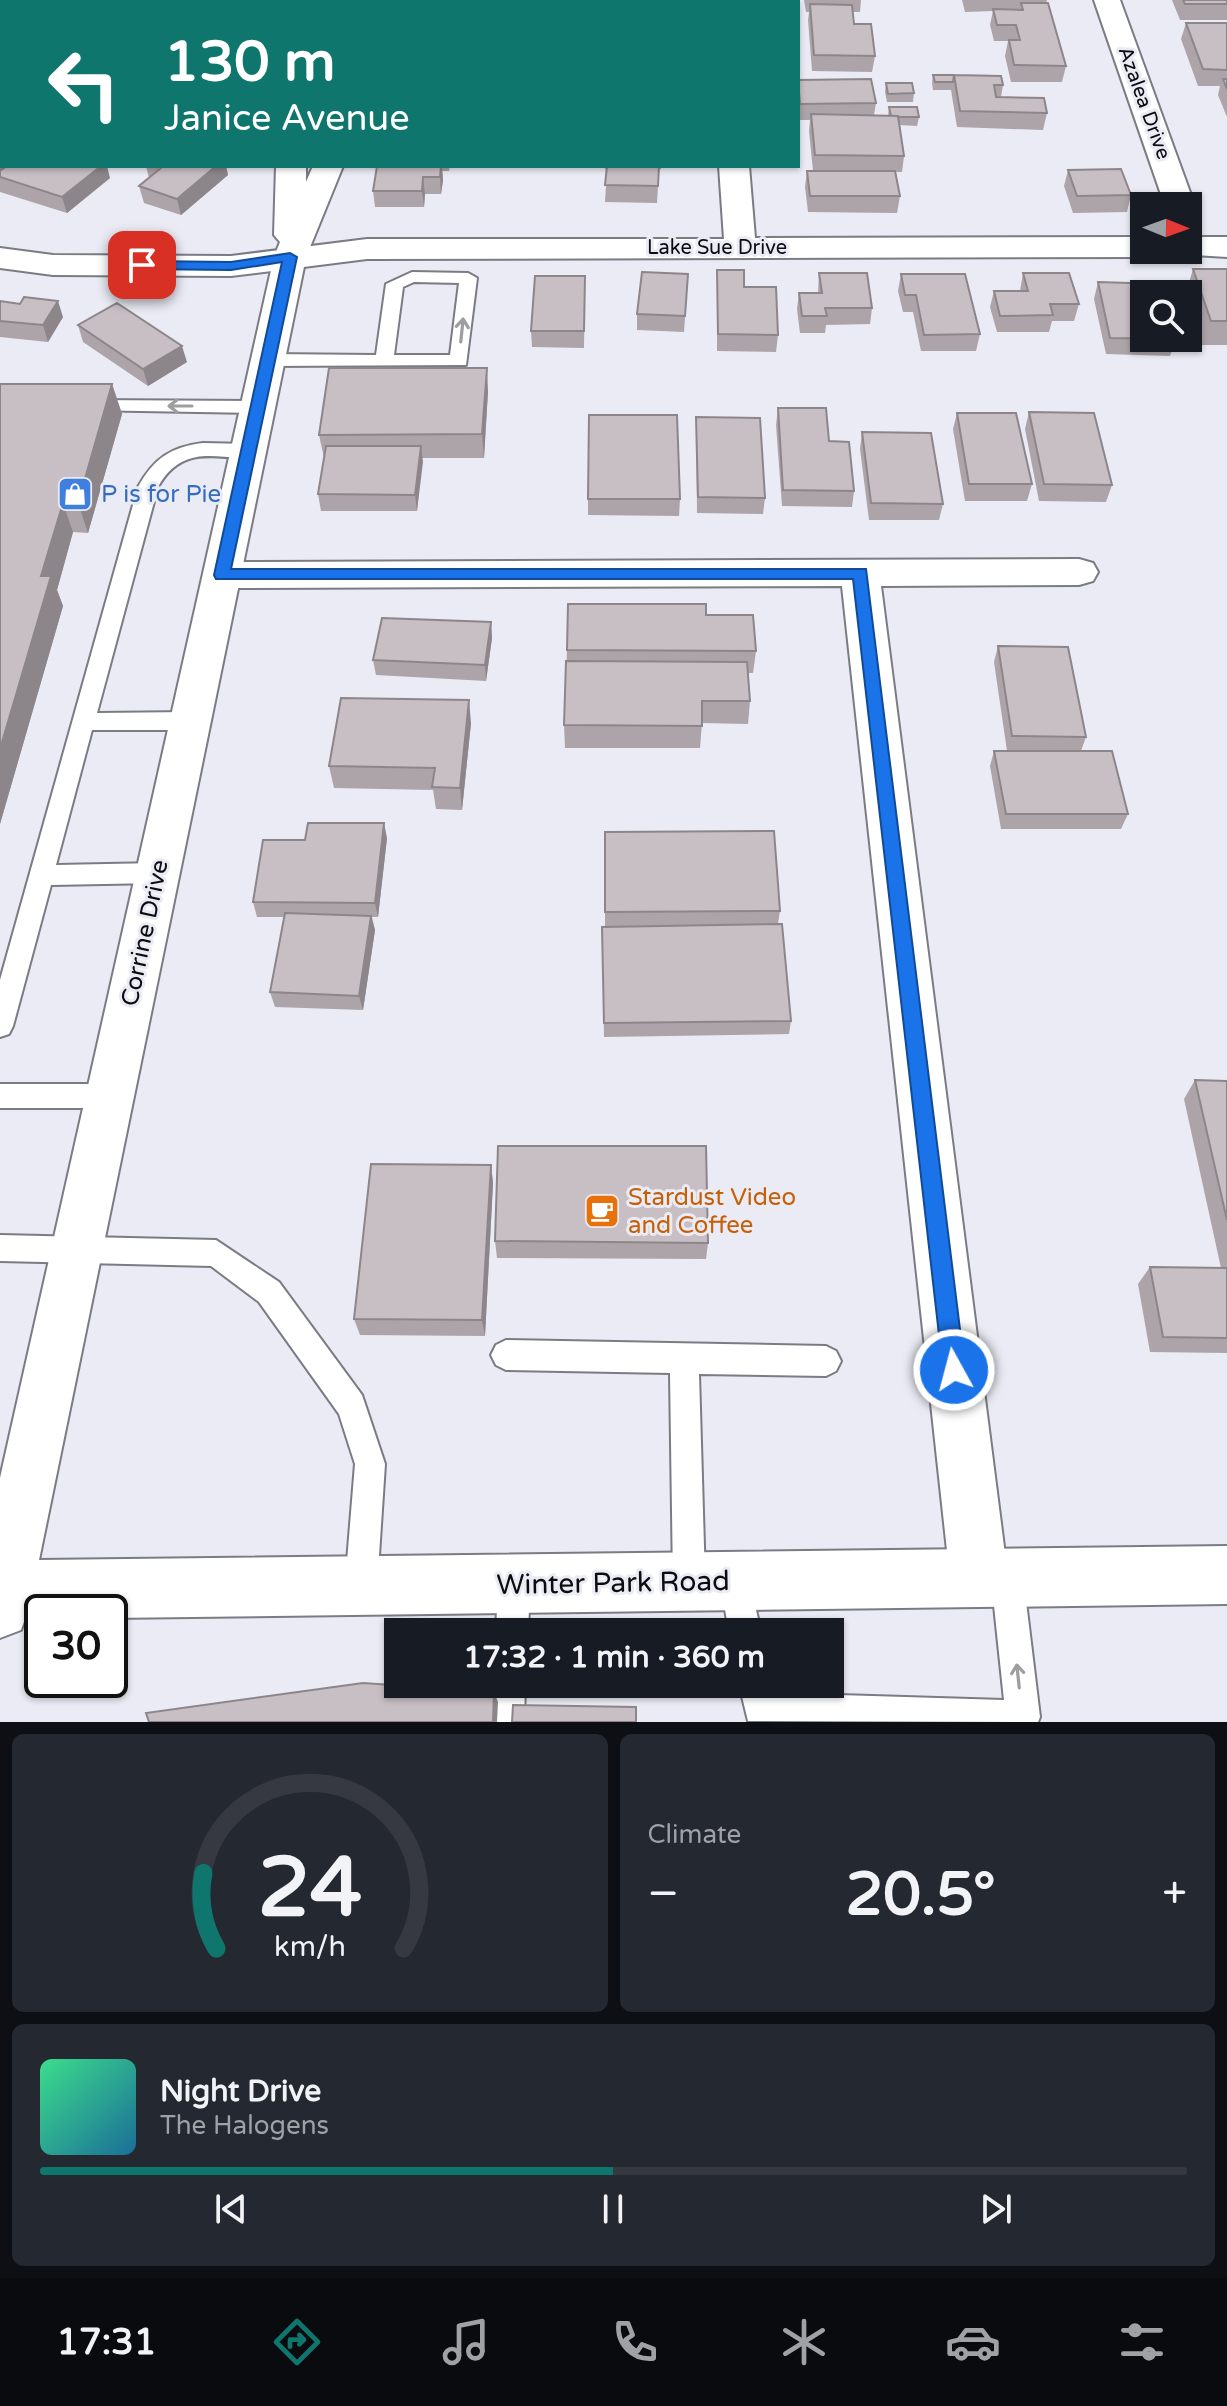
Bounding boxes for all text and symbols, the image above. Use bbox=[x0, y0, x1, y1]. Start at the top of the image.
text: 130 m bbox=[164, 29, 335, 96]
icon: left bbox=[32, 32, 136, 136]
street label: Azalea Drive bbox=[1113, 43, 1175, 163]
text: Janice Avenue bbox=[164, 97, 410, 140]
north arrow bbox=[1130, 192, 1202, 264]
map controls bbox=[1130, 192, 1202, 352]
pin bbox=[108, 231, 176, 299]
street label: Lake Sue Drive bbox=[647, 236, 787, 260]
icon: arrive bbox=[120, 243, 164, 287]
button: search bbox=[1130, 280, 1202, 352]
one-way arrow bbox=[455, 317, 470, 344]
one-way arrow bbox=[167, 399, 194, 414]
shop icon: P is for Pie bbox=[56, 475, 94, 513]
place label: P is for Pie bbox=[101, 480, 221, 509]
street label: Corrine Drive bbox=[115, 857, 175, 1009]
place label: Stardust Video and Coffee bbox=[628, 1183, 796, 1240]
cafe icon: Stardust Video and Coffee bbox=[583, 1192, 621, 1230]
position arrow bbox=[912, 1328, 996, 1412]
street label: Winter Park Road bbox=[496, 1564, 730, 1602]
speed limit sign: 30 bbox=[24, 1594, 128, 1698]
text: 17:32 · 1 min · 360 m bbox=[463, 1639, 765, 1676]
one-way arrow bbox=[1011, 1663, 1026, 1689]
text: Climate bbox=[648, 1819, 741, 1850]
text: 24 bbox=[258, 1839, 362, 1939]
text: 20.5° bbox=[845, 1859, 996, 1931]
text: − bbox=[648, 1868, 679, 1921]
text: + bbox=[1162, 1868, 1187, 1921]
text: km/h bbox=[274, 1930, 346, 1964]
text: Night Drive bbox=[160, 2073, 321, 2110]
text: The Halogens bbox=[160, 2110, 329, 2141]
icon: previous bbox=[209, 2187, 253, 2231]
icon: pause bbox=[591, 2187, 635, 2231]
icon: next bbox=[974, 2187, 1018, 2231]
icon: directions bbox=[269, 2314, 325, 2370]
icon: music bbox=[438, 2314, 494, 2370]
icon: phone bbox=[607, 2314, 663, 2370]
icon: climate bbox=[776, 2314, 832, 2370]
icon: car bbox=[945, 2314, 1001, 2370]
icon: filters bbox=[1114, 2314, 1170, 2370]
text: 17:31 bbox=[57, 2321, 156, 2364]

